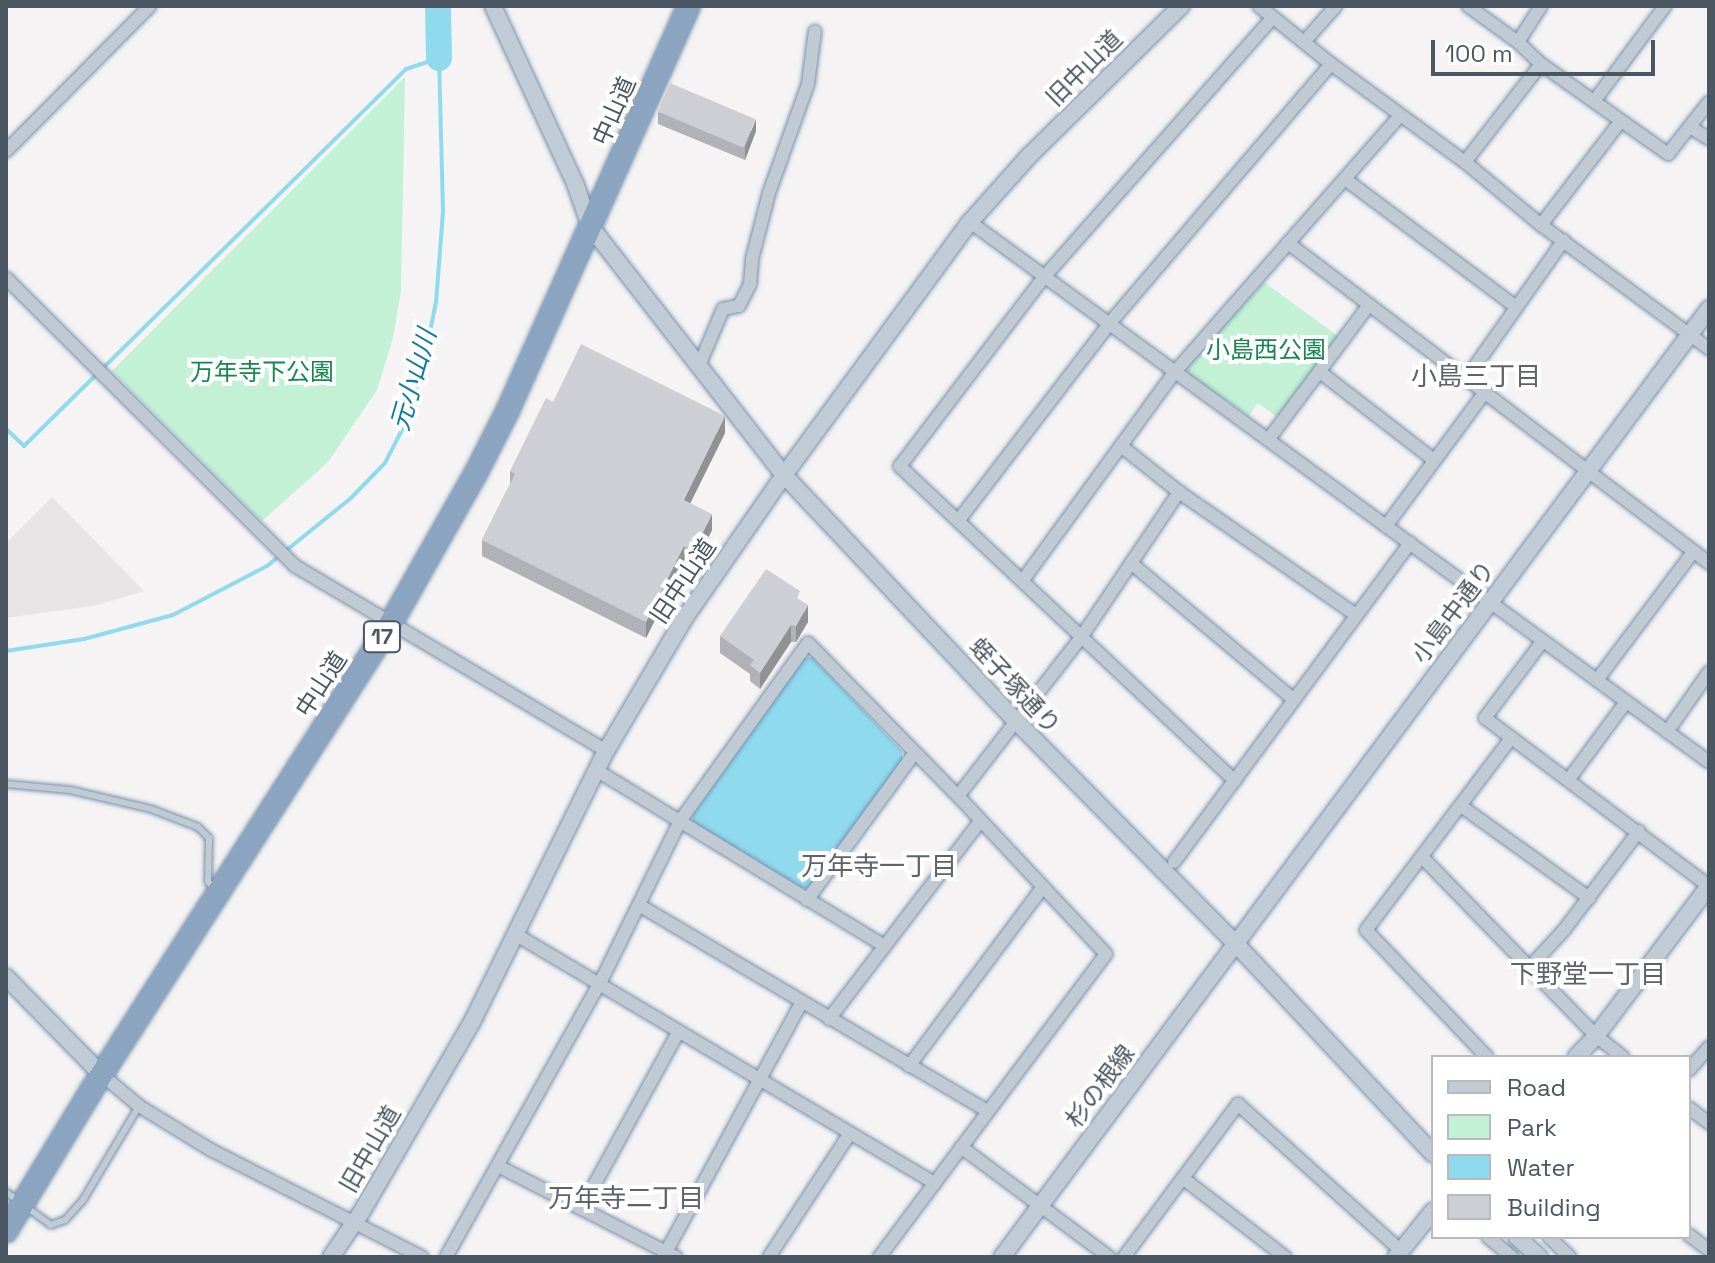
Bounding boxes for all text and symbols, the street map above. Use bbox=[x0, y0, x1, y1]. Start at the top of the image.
street label: 旧中山道 bbox=[1040, 24, 1128, 112]
scale bar bbox=[1435, 24, 1659, 74]
text: 100 m bbox=[1445, 38, 1513, 69]
street label: 中山道 bbox=[586, 72, 642, 150]
water label: 元小山川 bbox=[385, 326, 443, 434]
park label: 小島西公園 bbox=[1206, 336, 1326, 364]
park label: 万年寺下公園 bbox=[190, 358, 334, 386]
district label: 小島三丁目 bbox=[1411, 361, 1541, 393]
street label: 旧中山道 bbox=[644, 533, 722, 629]
street label: 小島中通り bbox=[1405, 555, 1501, 669]
road number: 17 bbox=[362, 619, 402, 655]
street label: 蛭子塚通り bbox=[964, 632, 1066, 740]
street label: 中山道 bbox=[289, 646, 353, 722]
district label: 万年寺一丁目 bbox=[801, 851, 957, 883]
district label: 下野堂一丁目 bbox=[1510, 959, 1666, 991]
street label: 杉の根線 bbox=[1060, 1039, 1140, 1133]
legend bbox=[1431, 1055, 1691, 1239]
text: Road bbox=[1507, 1072, 1566, 1103]
street label: 旧中山道 bbox=[334, 1100, 406, 1198]
text: Park bbox=[1507, 1112, 1557, 1143]
text: Water bbox=[1507, 1152, 1575, 1183]
district label: 万年寺二丁目 bbox=[548, 1183, 704, 1215]
text: Building bbox=[1507, 1192, 1601, 1223]

